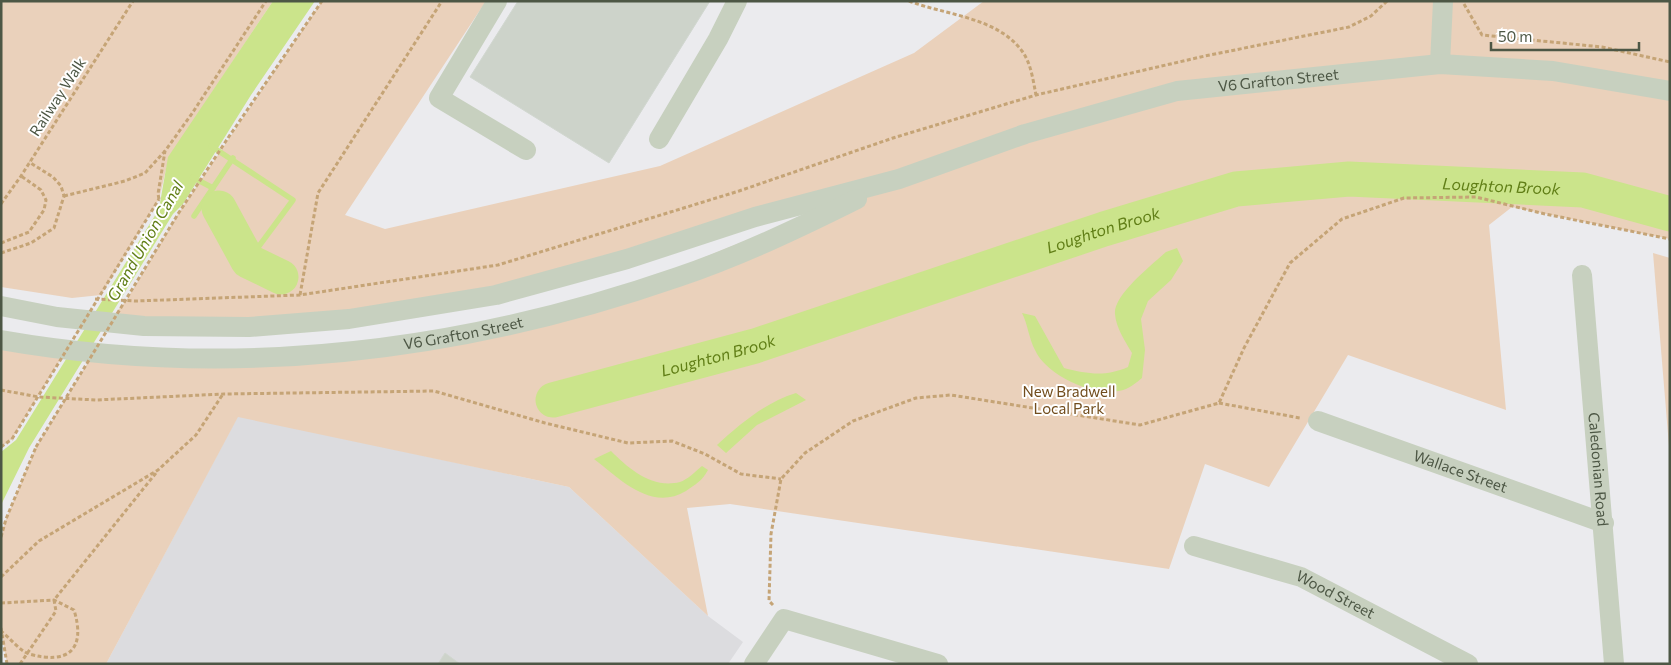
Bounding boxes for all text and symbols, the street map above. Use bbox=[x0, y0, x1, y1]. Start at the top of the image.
scale bar bbox=[1491, 20, 1638, 52]
text: 50 m bbox=[1498, 27, 1532, 45]
street label: Railway Walk bbox=[25, 54, 89, 139]
street label: V6 Grafton Street bbox=[1217, 64, 1340, 95]
water label: Loughton Brook bbox=[1442, 173, 1561, 198]
water label: Grand Union Canal bbox=[102, 177, 187, 304]
water label: Loughton Brook bbox=[1044, 203, 1162, 257]
street label: V6 Grafton Street bbox=[402, 312, 525, 353]
water label: Loughton Brook bbox=[659, 330, 778, 380]
park label: New Bradwell Local Park bbox=[1022, 382, 1116, 417]
street label: Caledonian Road bbox=[1585, 412, 1613, 527]
street label: Wallace Street bbox=[1411, 446, 1510, 496]
street label: Wood Street bbox=[1293, 566, 1378, 622]

